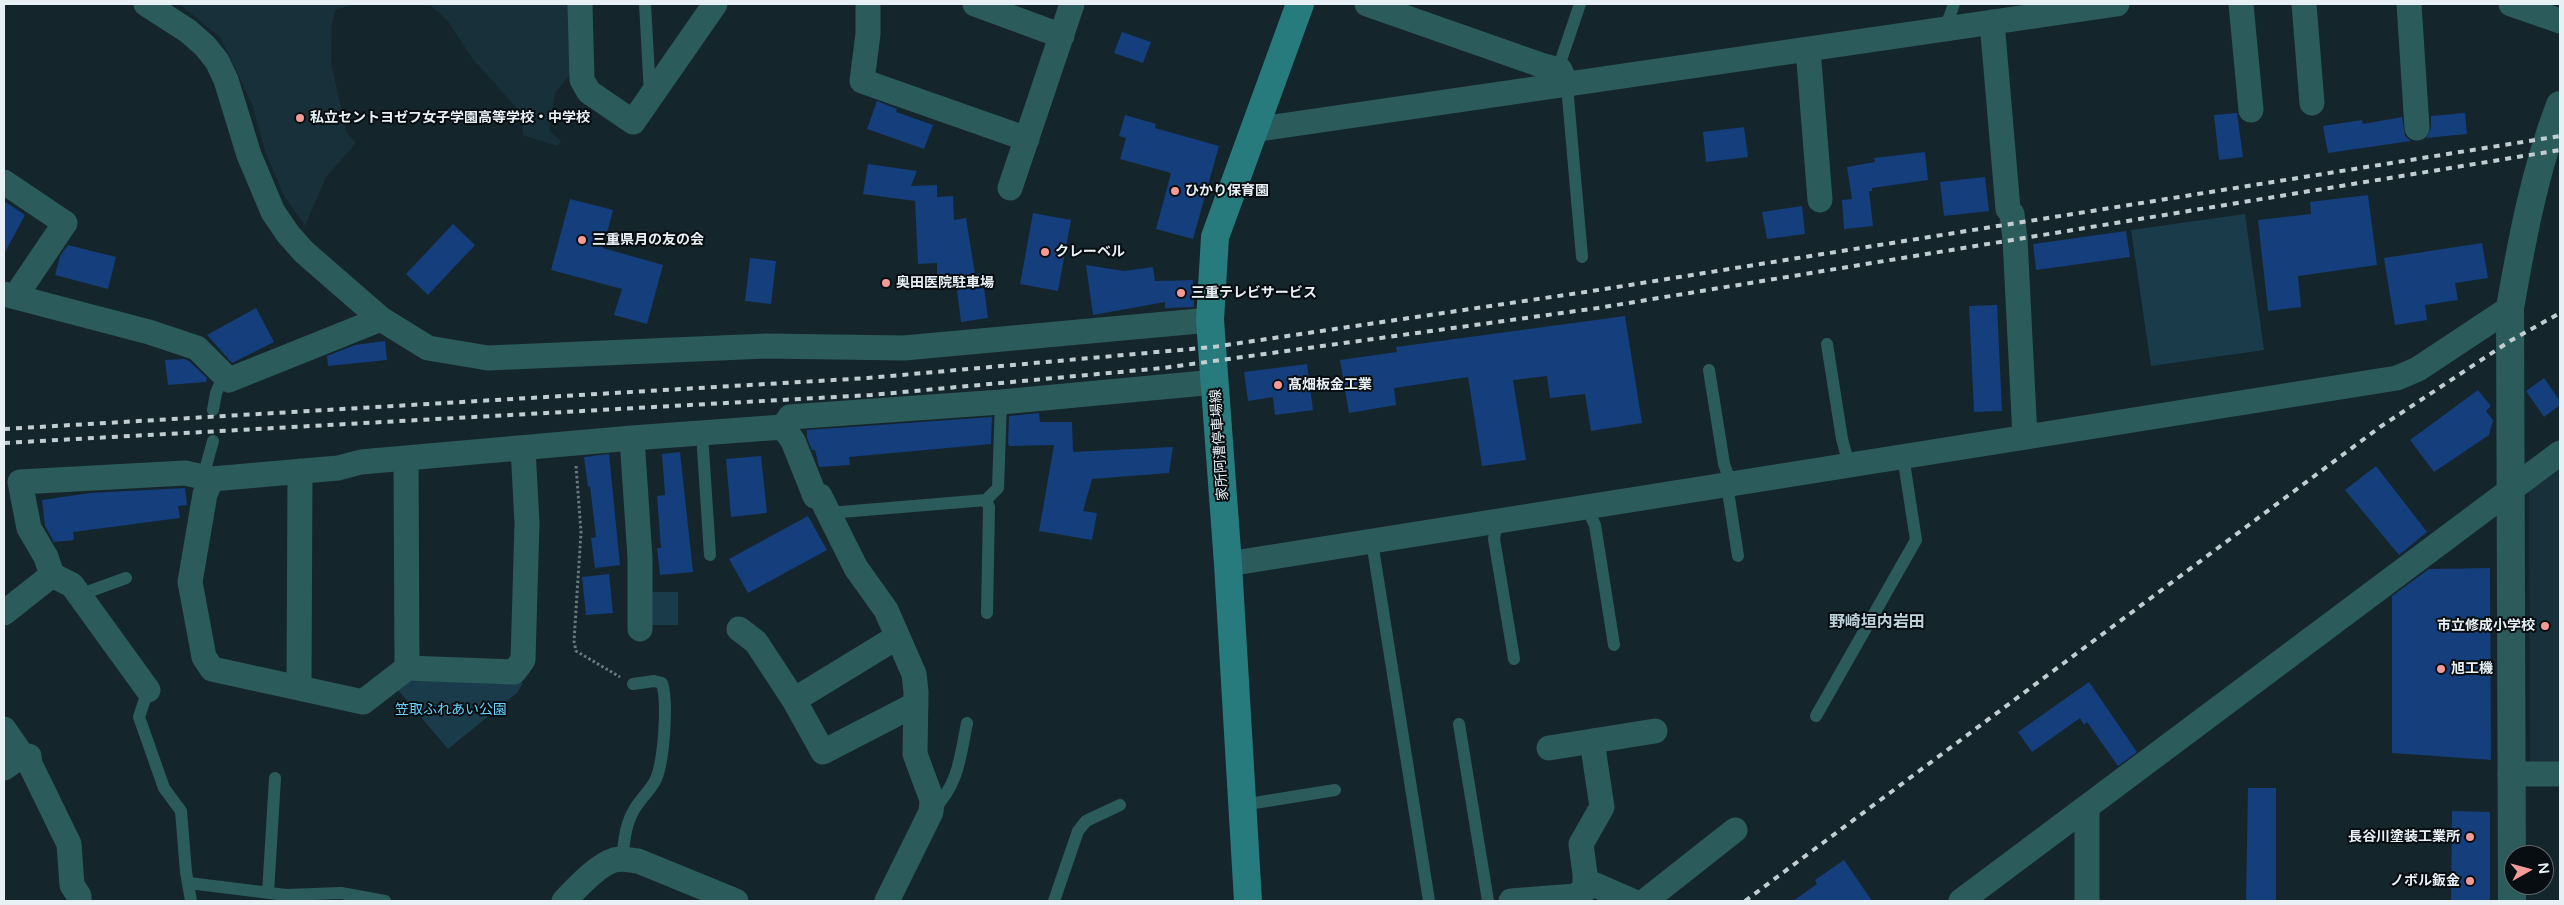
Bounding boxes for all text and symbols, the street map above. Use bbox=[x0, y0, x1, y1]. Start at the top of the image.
place label: 私立セントヨゼフ女子学園高等学校・中学校 bbox=[310, 110, 590, 126]
marker: 私立セントヨゼフ女子学園高等学校・中学校 bbox=[294, 112, 306, 124]
place label: ひかり保育園 bbox=[1185, 183, 1269, 199]
marker: ひかり保育園 bbox=[1169, 185, 1181, 197]
place label: 三重県月の友の会 bbox=[592, 232, 704, 248]
marker: 三重県月の友の会 bbox=[576, 234, 588, 246]
place label: クレーベル bbox=[1055, 244, 1125, 260]
marker: クレーベル bbox=[1039, 246, 1051, 258]
place label: 奥田医院駐車場 bbox=[896, 275, 994, 291]
marker: 奥田医院駐車場 bbox=[880, 277, 892, 289]
place label: 三重テレビサービス bbox=[1191, 285, 1317, 301]
marker: 三重テレビサービス bbox=[1175, 287, 1187, 299]
place label: 髙畑板金工業 bbox=[1288, 377, 1372, 393]
marker: 髙畑板金工業 bbox=[1272, 379, 1284, 391]
street label: 家所阿漕停車場線 bbox=[1208, 389, 1232, 501]
district label: 野崎垣内岩田 bbox=[1829, 613, 1925, 633]
place label: 市立修成小学校 bbox=[2437, 618, 2535, 634]
marker: 市立修成小学校 bbox=[2539, 620, 2551, 632]
place label: 旭工機 bbox=[2451, 661, 2493, 677]
marker: 旭工機 bbox=[2435, 663, 2447, 675]
park label: 笠取ふれあい公園 bbox=[395, 702, 507, 718]
place label: 長谷川塗装工業所 bbox=[2348, 829, 2460, 845]
marker: 長谷川塗装工業所 bbox=[2464, 831, 2476, 843]
north arrow bbox=[2504, 845, 2554, 895]
text: N bbox=[2534, 862, 2553, 875]
place label: ノボル鈑金 bbox=[2390, 873, 2460, 889]
marker: ノボル鈑金 bbox=[2464, 875, 2476, 887]

